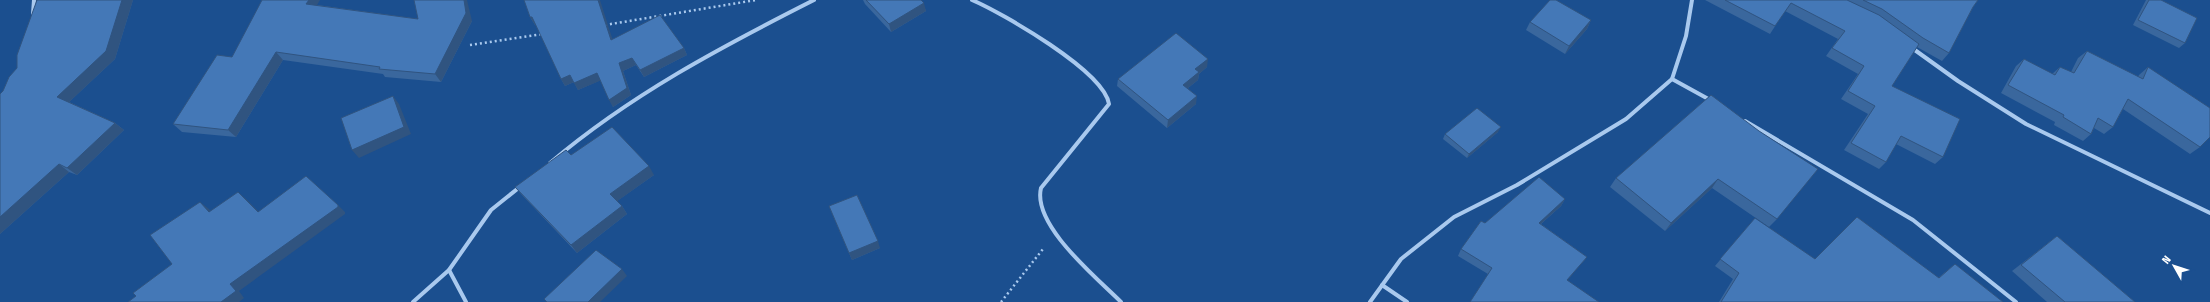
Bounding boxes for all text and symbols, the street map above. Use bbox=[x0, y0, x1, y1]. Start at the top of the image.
north arrow bbox=[2154, 246, 2194, 286]
text: N bbox=[2159, 253, 2174, 267]

